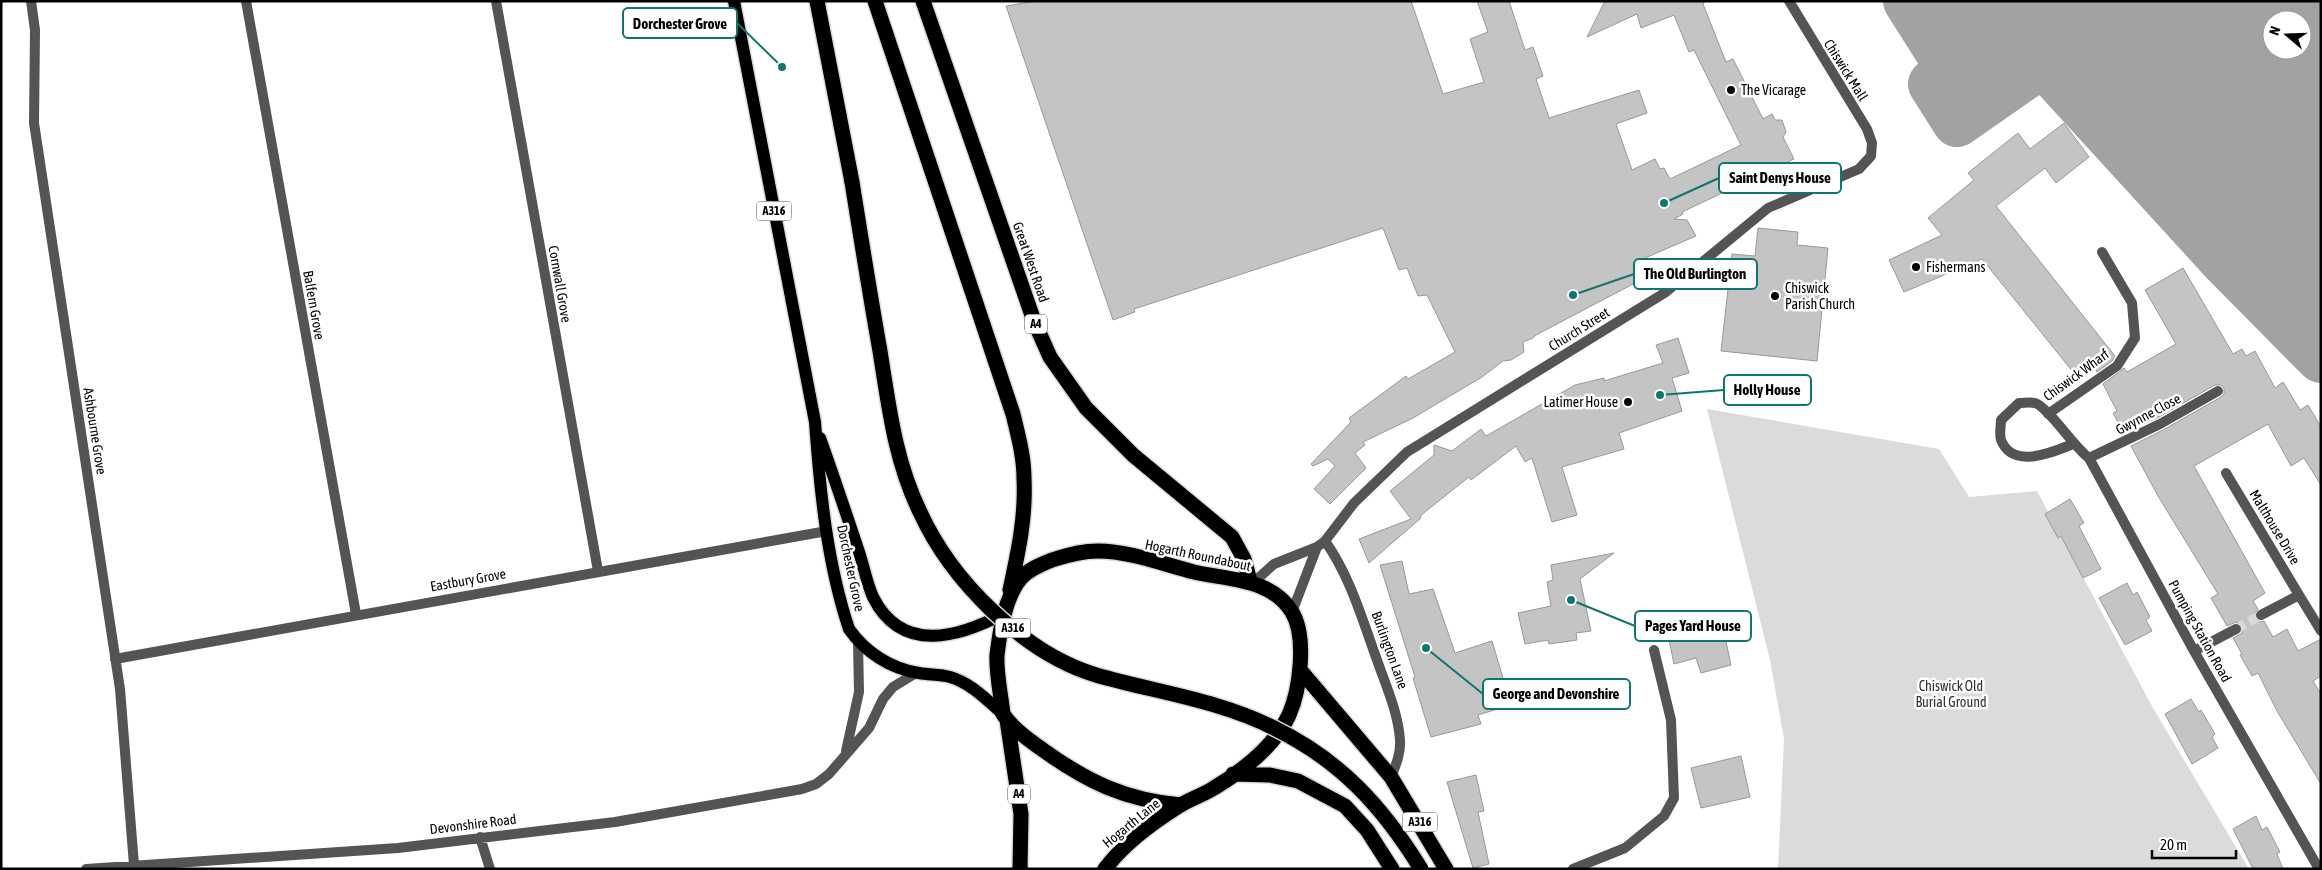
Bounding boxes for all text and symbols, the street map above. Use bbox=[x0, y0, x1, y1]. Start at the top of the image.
callout: Dorchester Grove bbox=[623, 8, 737, 38]
north arrow bbox=[2262, 10, 2312, 60]
text: Dorchester Grove bbox=[633, 15, 727, 32]
text: N bbox=[2266, 24, 2284, 37]
street label: Chiswick Mall bbox=[1821, 36, 1871, 104]
place label: The Vicarage bbox=[1741, 82, 1806, 98]
marker: The Vicarage bbox=[1725, 84, 1737, 96]
callout: Saint Denys House bbox=[1719, 163, 1841, 193]
text: Saint Denys House bbox=[1729, 169, 1831, 186]
road number: A316 bbox=[756, 202, 792, 220]
street label: Great West Road bbox=[1010, 220, 1052, 304]
street label: Cornwall Grove bbox=[545, 244, 575, 324]
callout: The Old Burlington bbox=[1634, 259, 1757, 289]
place label: Fishermans bbox=[1926, 259, 1985, 275]
marker: Fishermans bbox=[1910, 261, 1922, 273]
text: The Old Burlington bbox=[1644, 265, 1746, 282]
street label: Balfern Grove bbox=[300, 269, 328, 341]
place label: Chiswick Parish Church bbox=[1785, 280, 1855, 312]
marker: Chiswick Parish Church bbox=[1769, 290, 1781, 302]
street label: Church Street bbox=[1546, 304, 1612, 354]
road number: A4 bbox=[1025, 314, 1047, 334]
street label: Chiswick Wharf bbox=[2040, 346, 2112, 404]
callout: Holly House bbox=[1724, 375, 1811, 405]
text: Holly House bbox=[1734, 381, 1801, 398]
street label: Ashbourne Grove bbox=[80, 386, 110, 476]
street label: Gwynne Close bbox=[2113, 390, 2183, 438]
place label: Latimer House bbox=[1544, 394, 1618, 410]
marker: Latimer House bbox=[1622, 396, 1634, 408]
street label: Malthouse Drive bbox=[2246, 487, 2304, 567]
street label: Dorchester Grove bbox=[834, 523, 868, 613]
street label: Hogarth Roundabout bbox=[1144, 536, 1252, 574]
street label: Eastbury Grove bbox=[429, 565, 507, 595]
street label: Pumping Station Road bbox=[2165, 577, 2235, 685]
street label: Burlington Lane bbox=[1369, 609, 1411, 691]
callout: Pages Yard House bbox=[1635, 611, 1751, 641]
text: Pages Yard House bbox=[1645, 617, 1741, 634]
road number: A316 bbox=[996, 618, 1030, 638]
park label: Chiswick Old Burial Ground bbox=[1915, 678, 1987, 710]
callout: George and Devonshire bbox=[1483, 679, 1630, 709]
text: George and Devonshire bbox=[1493, 685, 1620, 702]
road number: A4 bbox=[1008, 784, 1030, 804]
street label: Hogarth Lane bbox=[1099, 795, 1163, 851]
street label: Devonshire Road bbox=[429, 811, 517, 837]
road number: A316 bbox=[1402, 812, 1438, 832]
scale bar bbox=[2152, 828, 2236, 860]
text: 20 m bbox=[2160, 836, 2187, 853]

